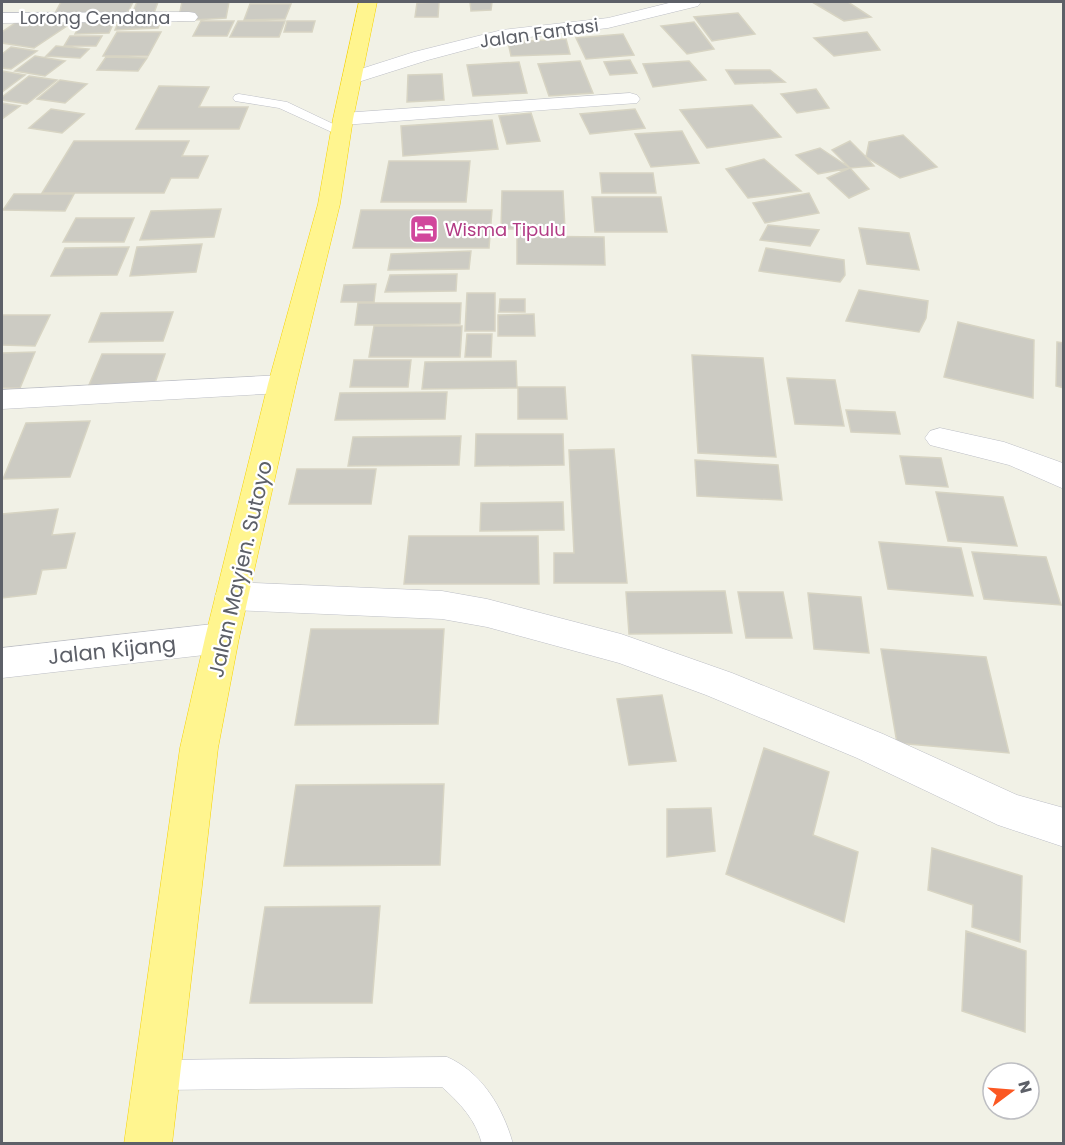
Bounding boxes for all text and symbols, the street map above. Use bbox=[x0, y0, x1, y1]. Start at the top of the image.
street label: Lorong Cendana bbox=[20, 5, 170, 30]
street label: Jalan Fantasi bbox=[478, 12, 600, 54]
hotel icon: Wisma Tipulu bbox=[408, 213, 440, 245]
place label: Wisma Tipulu bbox=[445, 217, 566, 242]
street label: Jalan Mayjen. Sutoyo bbox=[201, 458, 279, 680]
street label: Jalan Kijang bbox=[47, 629, 177, 671]
north arrow bbox=[981, 1061, 1041, 1121]
text: N bbox=[1012, 1078, 1038, 1096]

